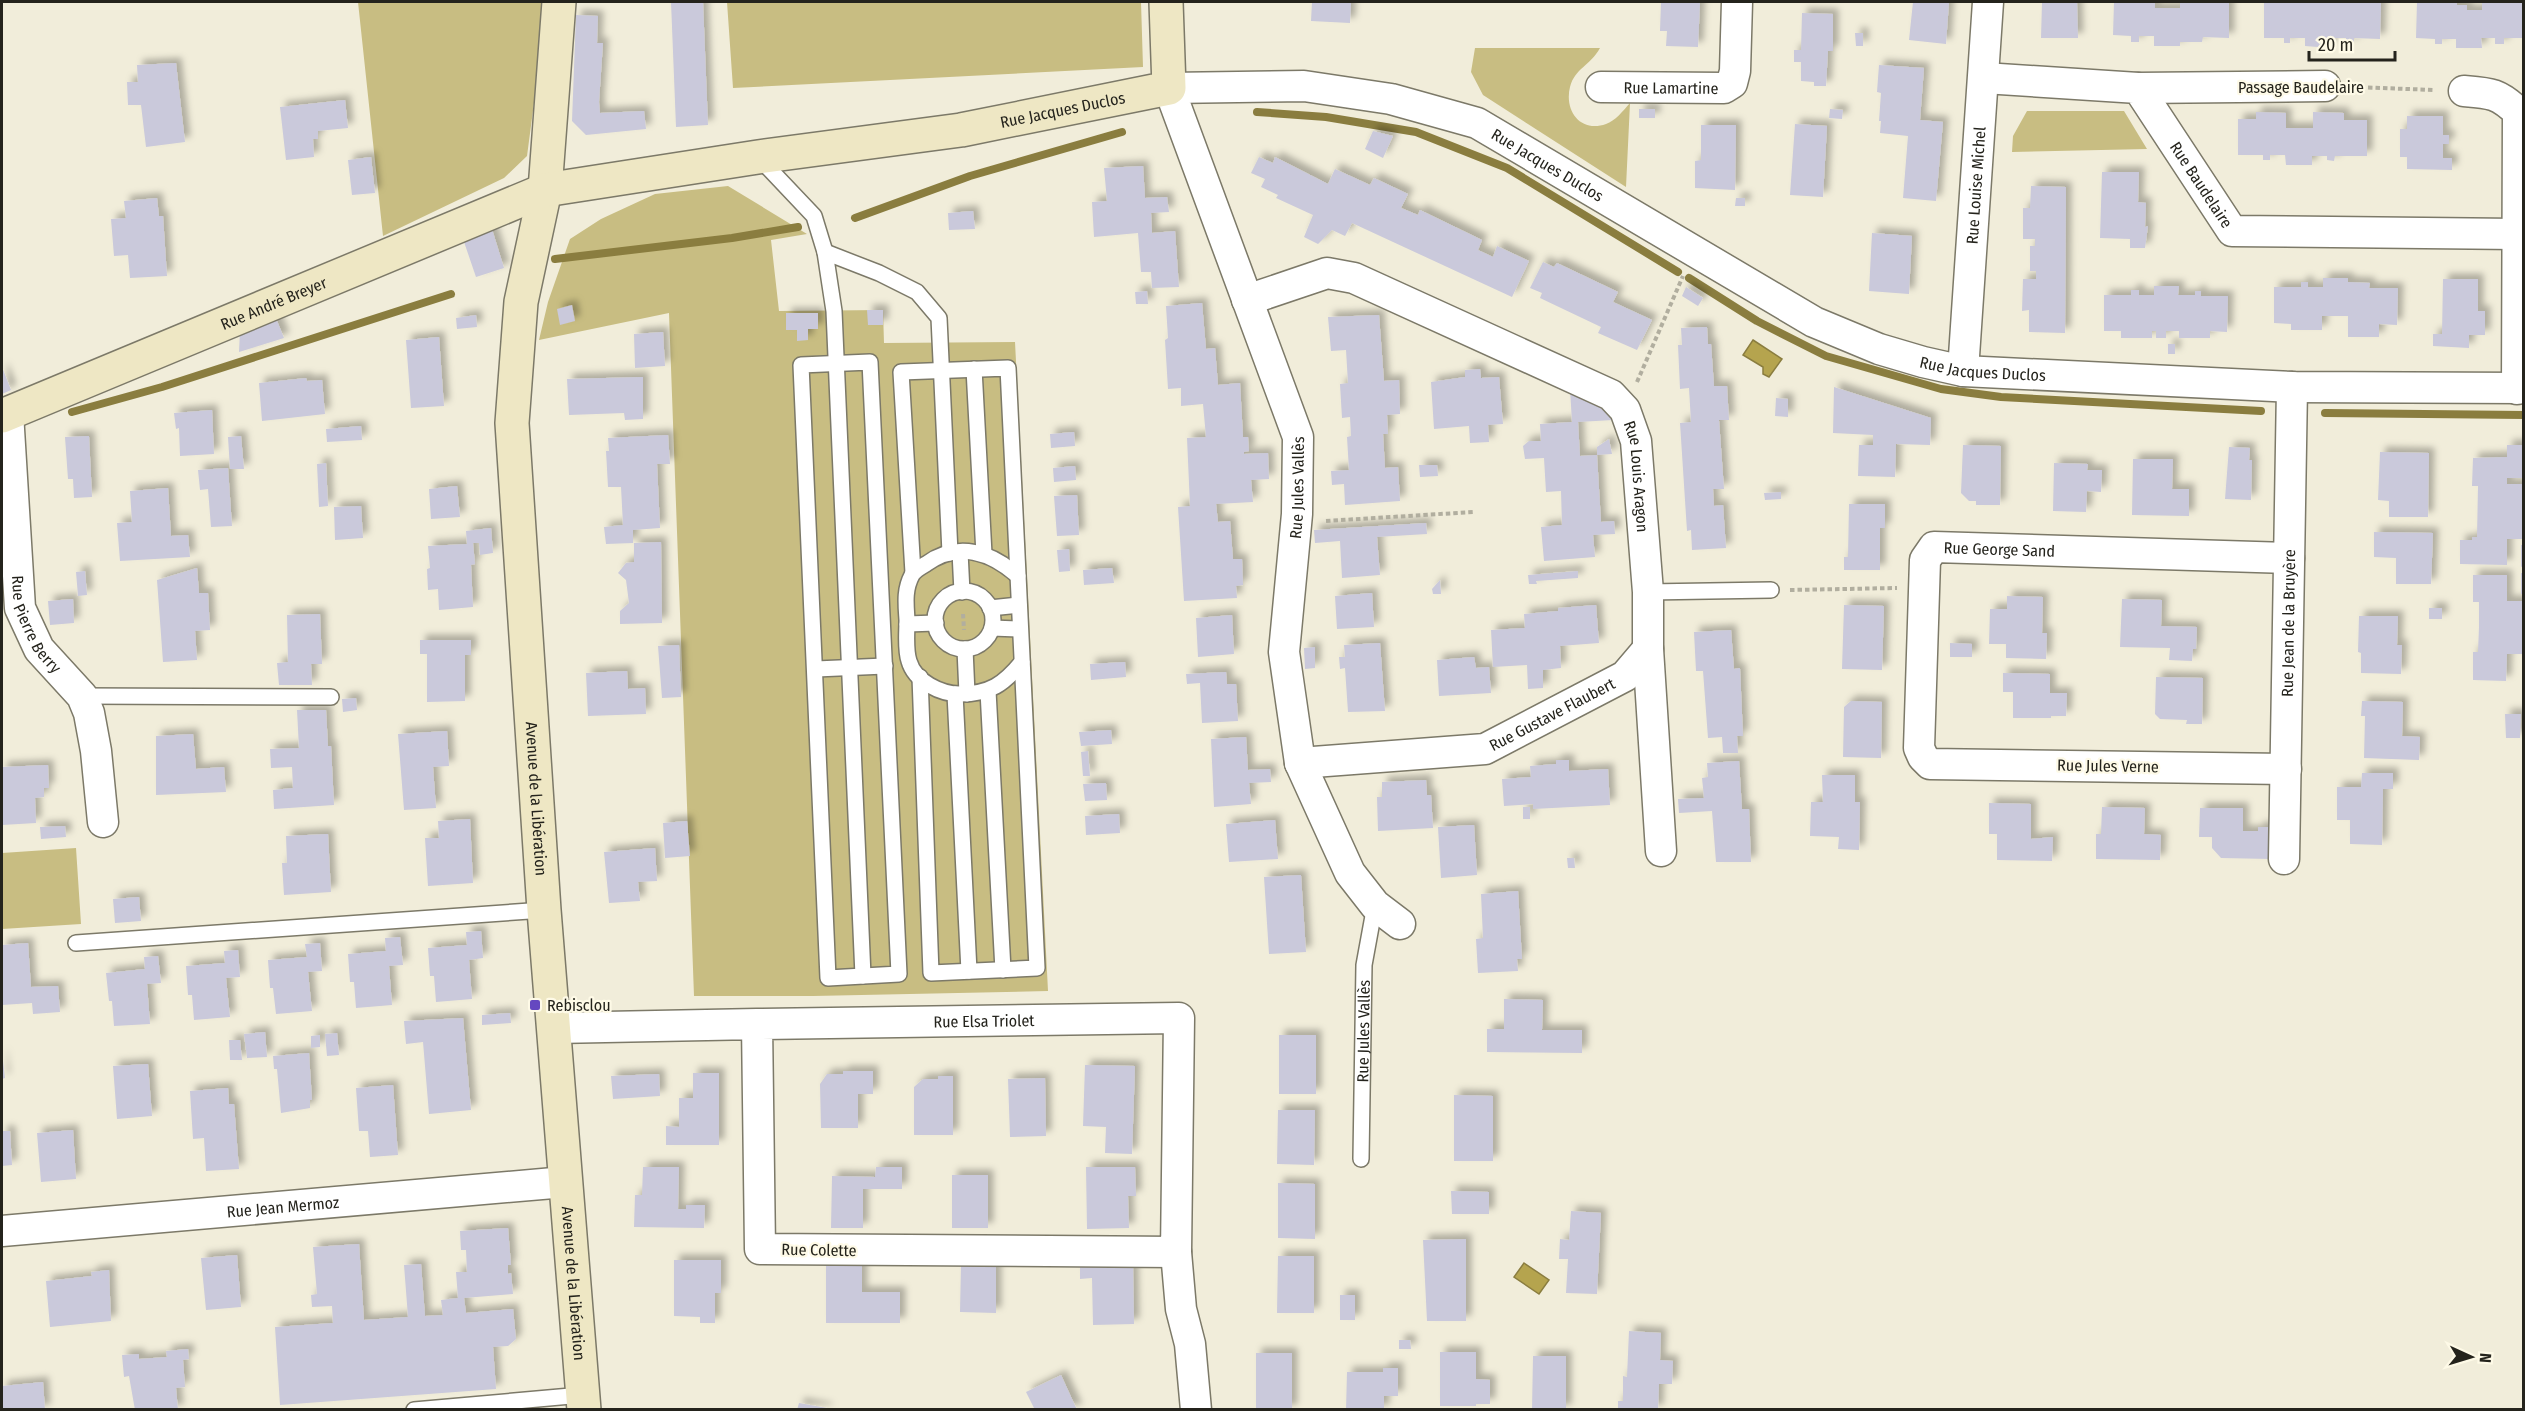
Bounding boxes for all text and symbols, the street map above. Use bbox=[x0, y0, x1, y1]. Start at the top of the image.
scale bar bbox=[2309, 24, 2394, 62]
text: 20 m bbox=[2318, 34, 2353, 56]
street label: Rue Lamartine bbox=[1623, 78, 1719, 97]
street label: Passage Baudelaire bbox=[2238, 78, 2364, 97]
street label: Rue Jacques Duclos bbox=[998, 88, 1127, 131]
street label: Rue Jacques Duclos bbox=[1488, 124, 1607, 205]
street label: Rue Louise Michel bbox=[1962, 126, 1989, 245]
street label: Rue Baudelaire bbox=[2166, 138, 2237, 231]
street label: Rue André Breyer bbox=[217, 272, 330, 334]
street label: Rue Jacques Duclos bbox=[1918, 352, 2046, 385]
street label: Rue Louis Aragon bbox=[1620, 418, 1653, 533]
street label: Rue Jules Vallès bbox=[1285, 436, 1308, 540]
street label: Rue George Sand bbox=[1943, 538, 2055, 560]
street label: Rue Jean de la Bruyère bbox=[2277, 549, 2299, 697]
street label: Rue Pierre Berry bbox=[9, 575, 66, 677]
street label: Rue Gustave Flaubert bbox=[1486, 673, 1619, 755]
street label: Avenue de la Libération bbox=[522, 721, 551, 877]
street label: Rue Jules Verne bbox=[2057, 756, 2159, 776]
street label: Rue Jules Vallès bbox=[1353, 979, 1373, 1082]
place label: Rebisclou bbox=[547, 996, 611, 1015]
marker: Rebisclou bbox=[528, 998, 542, 1012]
street label: Rue Elsa Triolet bbox=[933, 1011, 1035, 1031]
street label: Rue Jean Mermoz bbox=[226, 1192, 340, 1221]
street label: Avenue de la Libération bbox=[558, 1206, 590, 1361]
street label: Rue Colette bbox=[781, 1240, 857, 1260]
north arrow bbox=[2441, 1327, 2501, 1387]
text: N bbox=[2476, 1353, 2495, 1363]

